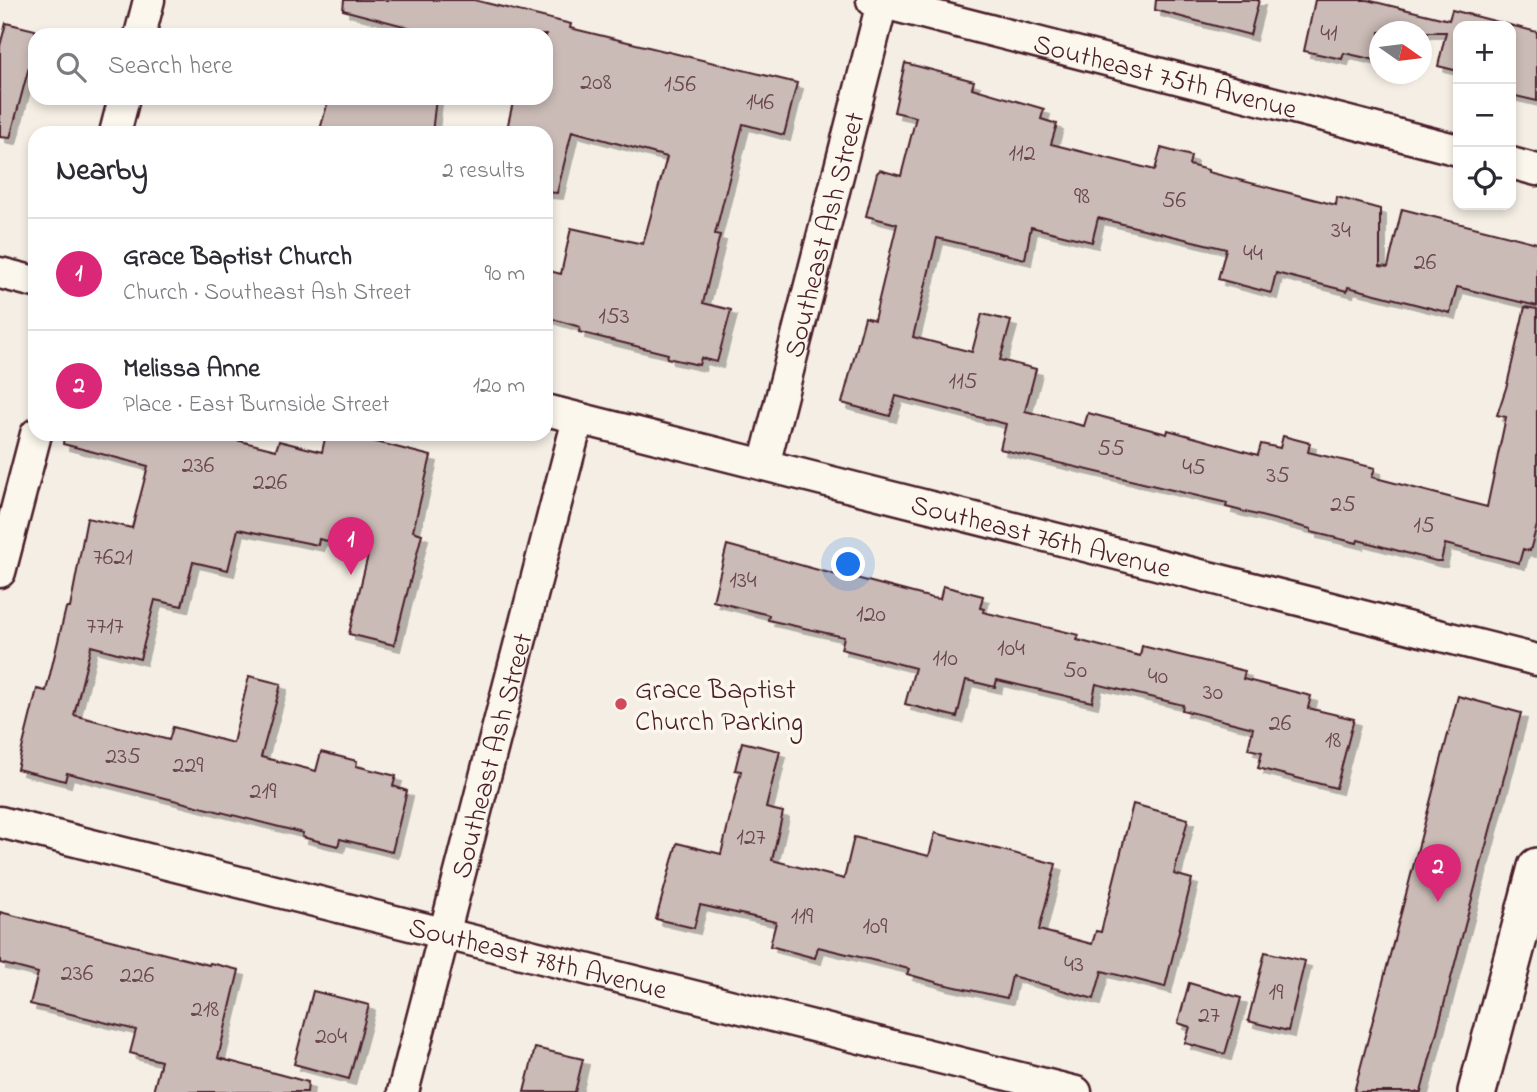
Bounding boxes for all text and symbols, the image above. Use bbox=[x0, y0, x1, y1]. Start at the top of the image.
house number: 41 bbox=[1320, 17, 1338, 52]
north arrow bbox=[1369, 21, 1432, 84]
map controls bbox=[1453, 21, 1516, 210]
button: + bbox=[1453, 21, 1516, 84]
street label: Southeast 75th Avenue bbox=[1028, 25, 1301, 132]
search box bbox=[28, 28, 553, 105]
icon: search bbox=[52, 48, 90, 86]
text: Search here bbox=[108, 48, 233, 86]
house number: 208 bbox=[580, 66, 612, 101]
house number: 156 bbox=[664, 68, 696, 103]
button: − bbox=[1453, 84, 1516, 147]
house number: 146 bbox=[746, 86, 774, 121]
street label: Southeast Ash Street bbox=[775, 108, 877, 362]
house number: 112 bbox=[1008, 137, 1036, 172]
button: locate bbox=[1453, 147, 1516, 210]
text: Nearby bbox=[56, 150, 148, 194]
text: 2 results bbox=[442, 155, 525, 188]
house number: 98 bbox=[1074, 180, 1090, 215]
house number: 56 bbox=[1162, 184, 1187, 219]
house number: 34 bbox=[1331, 214, 1351, 249]
house number: 44 bbox=[1243, 237, 1263, 272]
text: Grace Baptist Church bbox=[123, 239, 352, 277]
house number: 26 bbox=[1414, 246, 1437, 281]
text: 1 bbox=[75, 258, 83, 291]
text: 90 m bbox=[485, 258, 525, 291]
text: Church · Southeast Ash Street bbox=[123, 277, 411, 310]
house number: 153 bbox=[598, 300, 630, 335]
text: Melissa Anne bbox=[123, 351, 260, 389]
house number: 115 bbox=[949, 365, 978, 400]
text: 2 bbox=[73, 370, 85, 403]
text: 120 m bbox=[473, 370, 525, 403]
text: Place · East Burnside Street bbox=[123, 389, 390, 422]
house number: 55 bbox=[1097, 432, 1125, 467]
house number: 236 bbox=[182, 449, 215, 484]
house number: 45 bbox=[1182, 451, 1206, 486]
house number: 35 bbox=[1266, 459, 1290, 494]
house number: 226 bbox=[253, 466, 288, 501]
street label: Southeast 76th Avenue bbox=[906, 486, 1176, 591]
house number: 25 bbox=[1330, 488, 1356, 523]
house number: 15 bbox=[1413, 509, 1435, 544]
pin: 1 bbox=[328, 517, 374, 575]
house number: 7621 bbox=[93, 541, 133, 576]
your location bbox=[831, 547, 865, 581]
house number: 134 bbox=[729, 564, 757, 599]
house number: 120 bbox=[856, 598, 886, 633]
house number: 7717 bbox=[86, 610, 124, 645]
street label: Southeast Ash Street bbox=[442, 629, 546, 883]
house number: 104 bbox=[997, 632, 1025, 667]
house number: 110 bbox=[932, 642, 958, 677]
house number: 50 bbox=[1063, 654, 1087, 689]
house number: 40 bbox=[1148, 660, 1168, 695]
place label: Grace Baptist Church Parking bbox=[635, 671, 803, 744]
house number: 30 bbox=[1203, 676, 1223, 711]
marker: Grace Baptist Church Parking bbox=[613, 696, 629, 712]
house number: 26 bbox=[1269, 707, 1292, 742]
house number: 18 bbox=[1325, 724, 1341, 759]
house number: 235 bbox=[105, 740, 141, 775]
house number: 229 bbox=[172, 749, 204, 784]
house number: 219 bbox=[250, 775, 277, 810]
house number: 127 bbox=[736, 821, 766, 856]
pin: 2 bbox=[1415, 844, 1461, 902]
house number: 119 bbox=[791, 900, 814, 935]
street label: Southeast 78th Avenue bbox=[404, 908, 671, 1013]
house number: 109 bbox=[862, 910, 888, 945]
house number: 43 bbox=[1064, 948, 1084, 983]
house number: 236 bbox=[61, 957, 94, 992]
house number: 226 bbox=[120, 959, 155, 994]
house number: 19 bbox=[1269, 976, 1284, 1011]
house number: 218 bbox=[191, 993, 219, 1028]
house number: 27 bbox=[1198, 999, 1220, 1034]
house number: 204 bbox=[315, 1020, 347, 1055]

